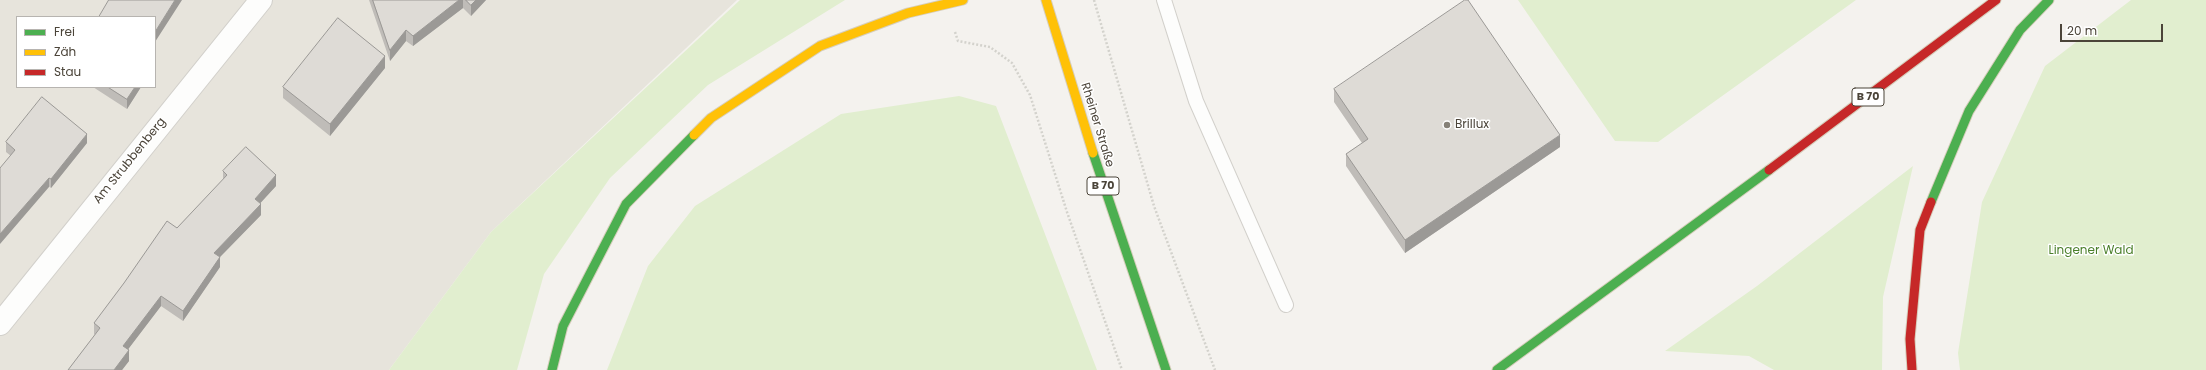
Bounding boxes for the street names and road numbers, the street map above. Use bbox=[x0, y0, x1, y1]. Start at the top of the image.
street label: Rheiner Straße bbox=[1077, 81, 1117, 169]
road number: B 70 bbox=[1852, 88, 1884, 106]
street label: Am Strubbenberg bbox=[91, 115, 169, 207]
road number: B 70 bbox=[1087, 177, 1119, 195]

